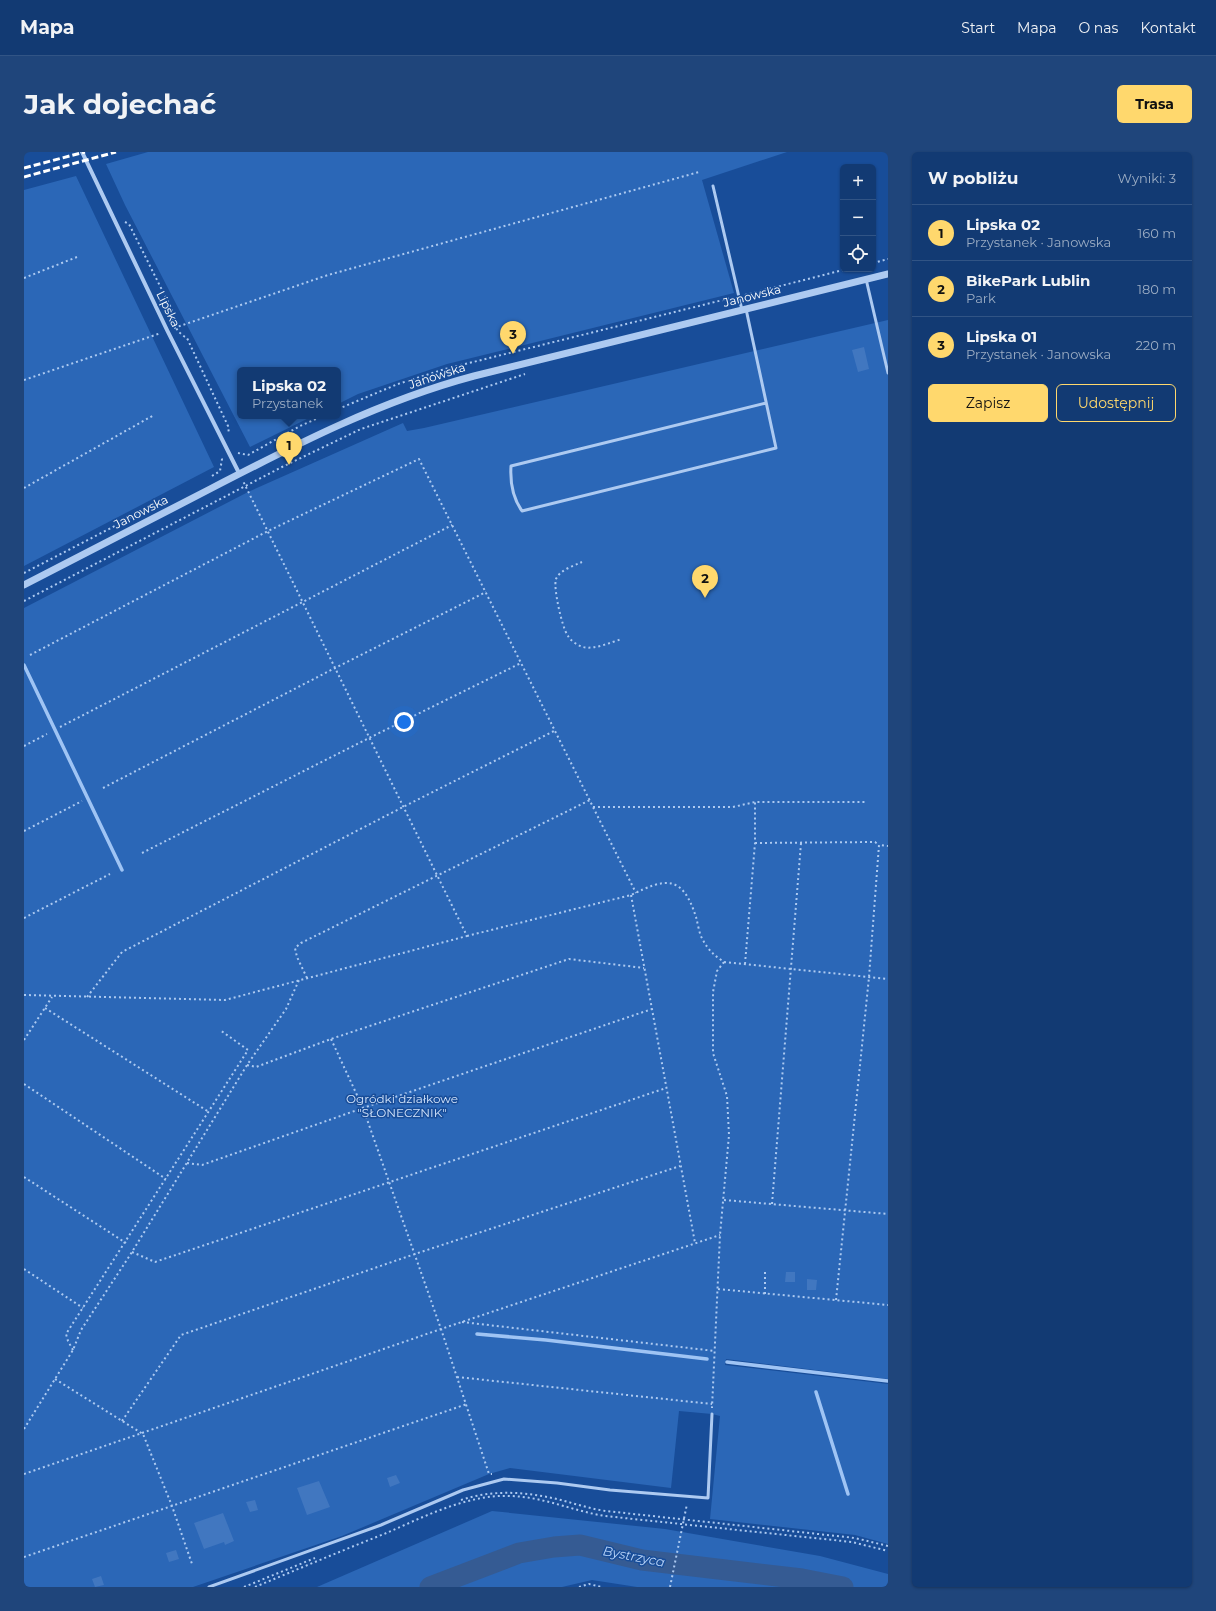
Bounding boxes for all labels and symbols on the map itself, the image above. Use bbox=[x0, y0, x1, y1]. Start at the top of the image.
street label: Janowska bbox=[720, 281, 782, 310]
street label: Lipska bbox=[153, 288, 184, 329]
pin: 3 bbox=[500, 321, 526, 354]
street label: Janowska bbox=[406, 359, 467, 392]
pin: 1 bbox=[276, 432, 302, 465]
street label: Janowska bbox=[110, 491, 170, 532]
pin: 2 bbox=[692, 565, 718, 598]
your location bbox=[394, 712, 414, 732]
park label: Ogródki działkowe "SŁONECZNIK" bbox=[346, 1091, 458, 1120]
water label: Bystrzyca bbox=[602, 1542, 667, 1570]

